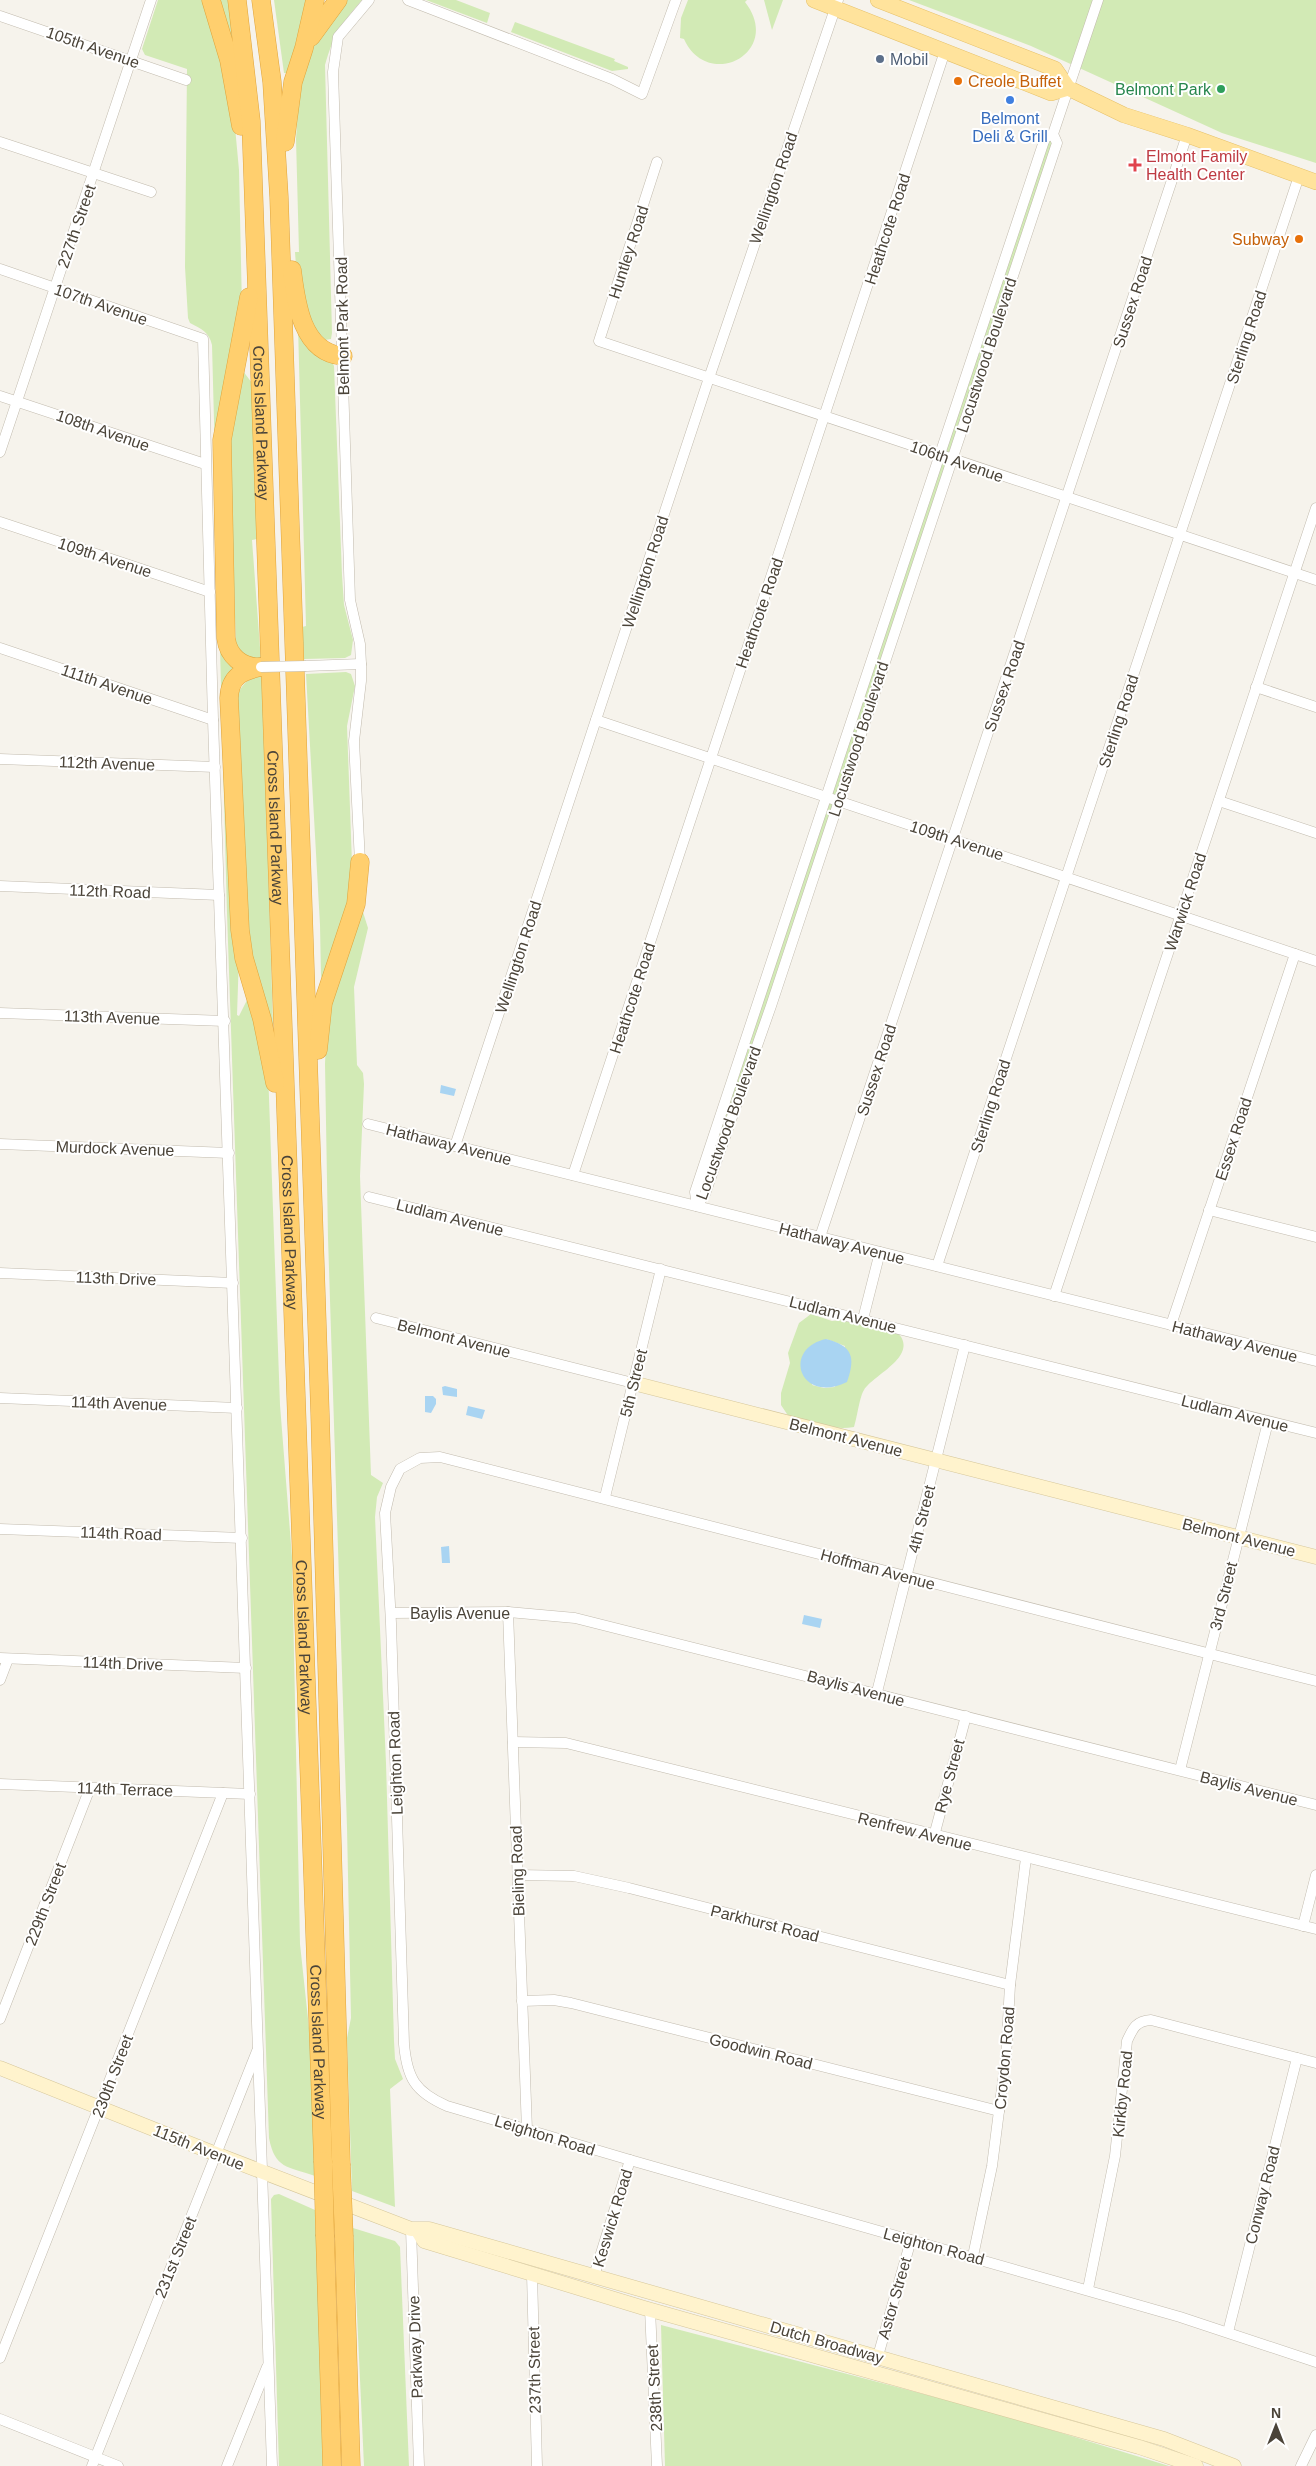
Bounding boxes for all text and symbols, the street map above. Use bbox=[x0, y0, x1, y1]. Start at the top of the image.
street label: 105th Avenue bbox=[44, 24, 142, 71]
place label: Mobil bbox=[890, 51, 928, 68]
marker: Mobil bbox=[874, 53, 886, 65]
place label: Creole Buffet bbox=[968, 73, 1062, 90]
marker: Creole Buffet bbox=[952, 75, 964, 87]
place label: Belmont Park bbox=[1115, 81, 1212, 98]
marker: Belmont Park bbox=[1215, 83, 1227, 95]
marker: Belmont Deli & Grill bbox=[1004, 94, 1016, 106]
place label: Belmont Deli & Grill bbox=[972, 110, 1048, 145]
street label: Wellington Road bbox=[746, 130, 801, 246]
place label: Elmont Family Health Center bbox=[1146, 148, 1247, 183]
marker: Elmont Family Health Center bbox=[1128, 158, 1142, 172]
street label: Heathcote Road bbox=[862, 172, 913, 287]
street label: 227th Street bbox=[54, 182, 99, 270]
street label: Huntley Road bbox=[605, 203, 652, 301]
place label: Subway bbox=[1232, 231, 1289, 248]
marker: Subway bbox=[1293, 233, 1305, 245]
street label: Sussex Road bbox=[1110, 254, 1155, 350]
street label: Belmont Park Road bbox=[333, 256, 352, 395]
street label: Locustwood Boulevard bbox=[953, 276, 1020, 435]
street label: 107th Avenue bbox=[52, 281, 150, 328]
street label: Sterling Road bbox=[1223, 288, 1270, 386]
street label: Cross Island Parkway bbox=[250, 345, 272, 501]
street label: 108th Avenue bbox=[54, 407, 152, 454]
street label: 106th Avenue bbox=[908, 438, 1006, 485]
street label: Wellington Road bbox=[619, 514, 672, 630]
street label: 109th Avenue bbox=[56, 534, 154, 581]
street label: Heathcote Road bbox=[733, 556, 786, 671]
street label: Sussex Road bbox=[981, 638, 1028, 734]
street label: Locustwood Boulevard bbox=[825, 660, 892, 819]
street label: 111th Avenue bbox=[59, 661, 155, 708]
street label: Sterling Road bbox=[1095, 672, 1142, 770]
street label: Cross Island Parkway bbox=[264, 750, 287, 905]
street label: 112th Avenue bbox=[59, 753, 156, 774]
street label: 109th Avenue bbox=[908, 817, 1006, 864]
street label: Warwick Road bbox=[1162, 851, 1209, 954]
street label: 112th Road bbox=[69, 882, 151, 901]
street label: Wellington Road bbox=[492, 899, 545, 1015]
street label: Heathcote Road bbox=[607, 941, 658, 1056]
street label: 113th Avenue bbox=[64, 1007, 161, 1028]
street label: Sussex Road bbox=[854, 1022, 899, 1118]
street label: Locustwood Boulevard bbox=[693, 1044, 764, 1202]
street label: Sterling Road bbox=[967, 1057, 1014, 1155]
street label: Essex Road bbox=[1212, 1096, 1255, 1183]
street label: Hathaway Avenue bbox=[384, 1121, 513, 1168]
street label: Murdock Avenue bbox=[55, 1138, 175, 1159]
street label: Cross Island Parkway bbox=[279, 1155, 301, 1310]
street label: Ludlam Avenue bbox=[394, 1196, 505, 1239]
street label: Hathaway Avenue bbox=[777, 1220, 906, 1267]
street label: 113th Drive bbox=[75, 1269, 157, 1288]
street label: Ludlam Avenue bbox=[787, 1293, 898, 1336]
street label: Belmont Avenue bbox=[395, 1316, 512, 1361]
street label: Hathaway Avenue bbox=[1170, 1318, 1299, 1365]
street label: 5th Street bbox=[617, 1347, 650, 1419]
street label: Ludlam Avenue bbox=[1179, 1392, 1290, 1435]
street label: 114th Avenue bbox=[71, 1393, 168, 1414]
street label: Belmont Avenue bbox=[787, 1415, 904, 1460]
street label: 4th Street bbox=[905, 1483, 938, 1555]
street label: Belmont Avenue bbox=[1180, 1515, 1297, 1560]
street label: 114th Road bbox=[80, 1524, 162, 1543]
street label: Hoffman Avenue bbox=[819, 1546, 937, 1593]
street label: 3rd Street bbox=[1207, 1559, 1240, 1632]
street label: Cross Island Parkway bbox=[293, 1560, 315, 1715]
street label: Baylis Avenue bbox=[410, 1605, 510, 1622]
street label: 114th Drive bbox=[82, 1654, 164, 1673]
street label: Baylis Avenue bbox=[805, 1667, 907, 1710]
street label: Leighton Road bbox=[385, 1711, 406, 1815]
street label: Rye Street bbox=[931, 1737, 968, 1815]
street label: Baylis Avenue bbox=[1198, 1768, 1300, 1809]
street label: 114th Terrace bbox=[77, 1779, 174, 1800]
street label: Renfrew Avenue bbox=[856, 1809, 974, 1854]
street label: Bieling Road bbox=[507, 1825, 528, 1917]
street label: 229th Street bbox=[22, 1860, 69, 1948]
street label: Parkhurst Road bbox=[709, 1902, 821, 1945]
street label: Cross Island Parkway bbox=[307, 1964, 330, 2120]
street label: Croydon Road bbox=[992, 2006, 1017, 2110]
street label: Goodwin Road bbox=[707, 2030, 814, 2073]
street label: 230th Street bbox=[89, 2032, 136, 2120]
street label: Kirkby Road bbox=[1109, 2050, 1136, 2138]
street label: Leighton Road bbox=[493, 2112, 597, 2159]
street label: 115th Avenue bbox=[151, 2122, 247, 2173]
street label: Conway Road bbox=[1242, 2144, 1283, 2246]
street label: Keswick Road bbox=[590, 2167, 635, 2269]
street label: 231st Street bbox=[151, 2213, 200, 2300]
street label: Leighton Road bbox=[881, 2225, 986, 2268]
street label: Astor Street bbox=[875, 2255, 914, 2341]
street label: Parkway Drive bbox=[405, 2295, 426, 2399]
street label: Dutch Broadway bbox=[768, 2318, 886, 2367]
street label: 237th Street bbox=[525, 2326, 544, 2414]
street label: 238th Street bbox=[644, 2343, 665, 2432]
north arrow bbox=[1251, 2401, 1301, 2451]
text: N bbox=[1271, 2405, 1281, 2421]

